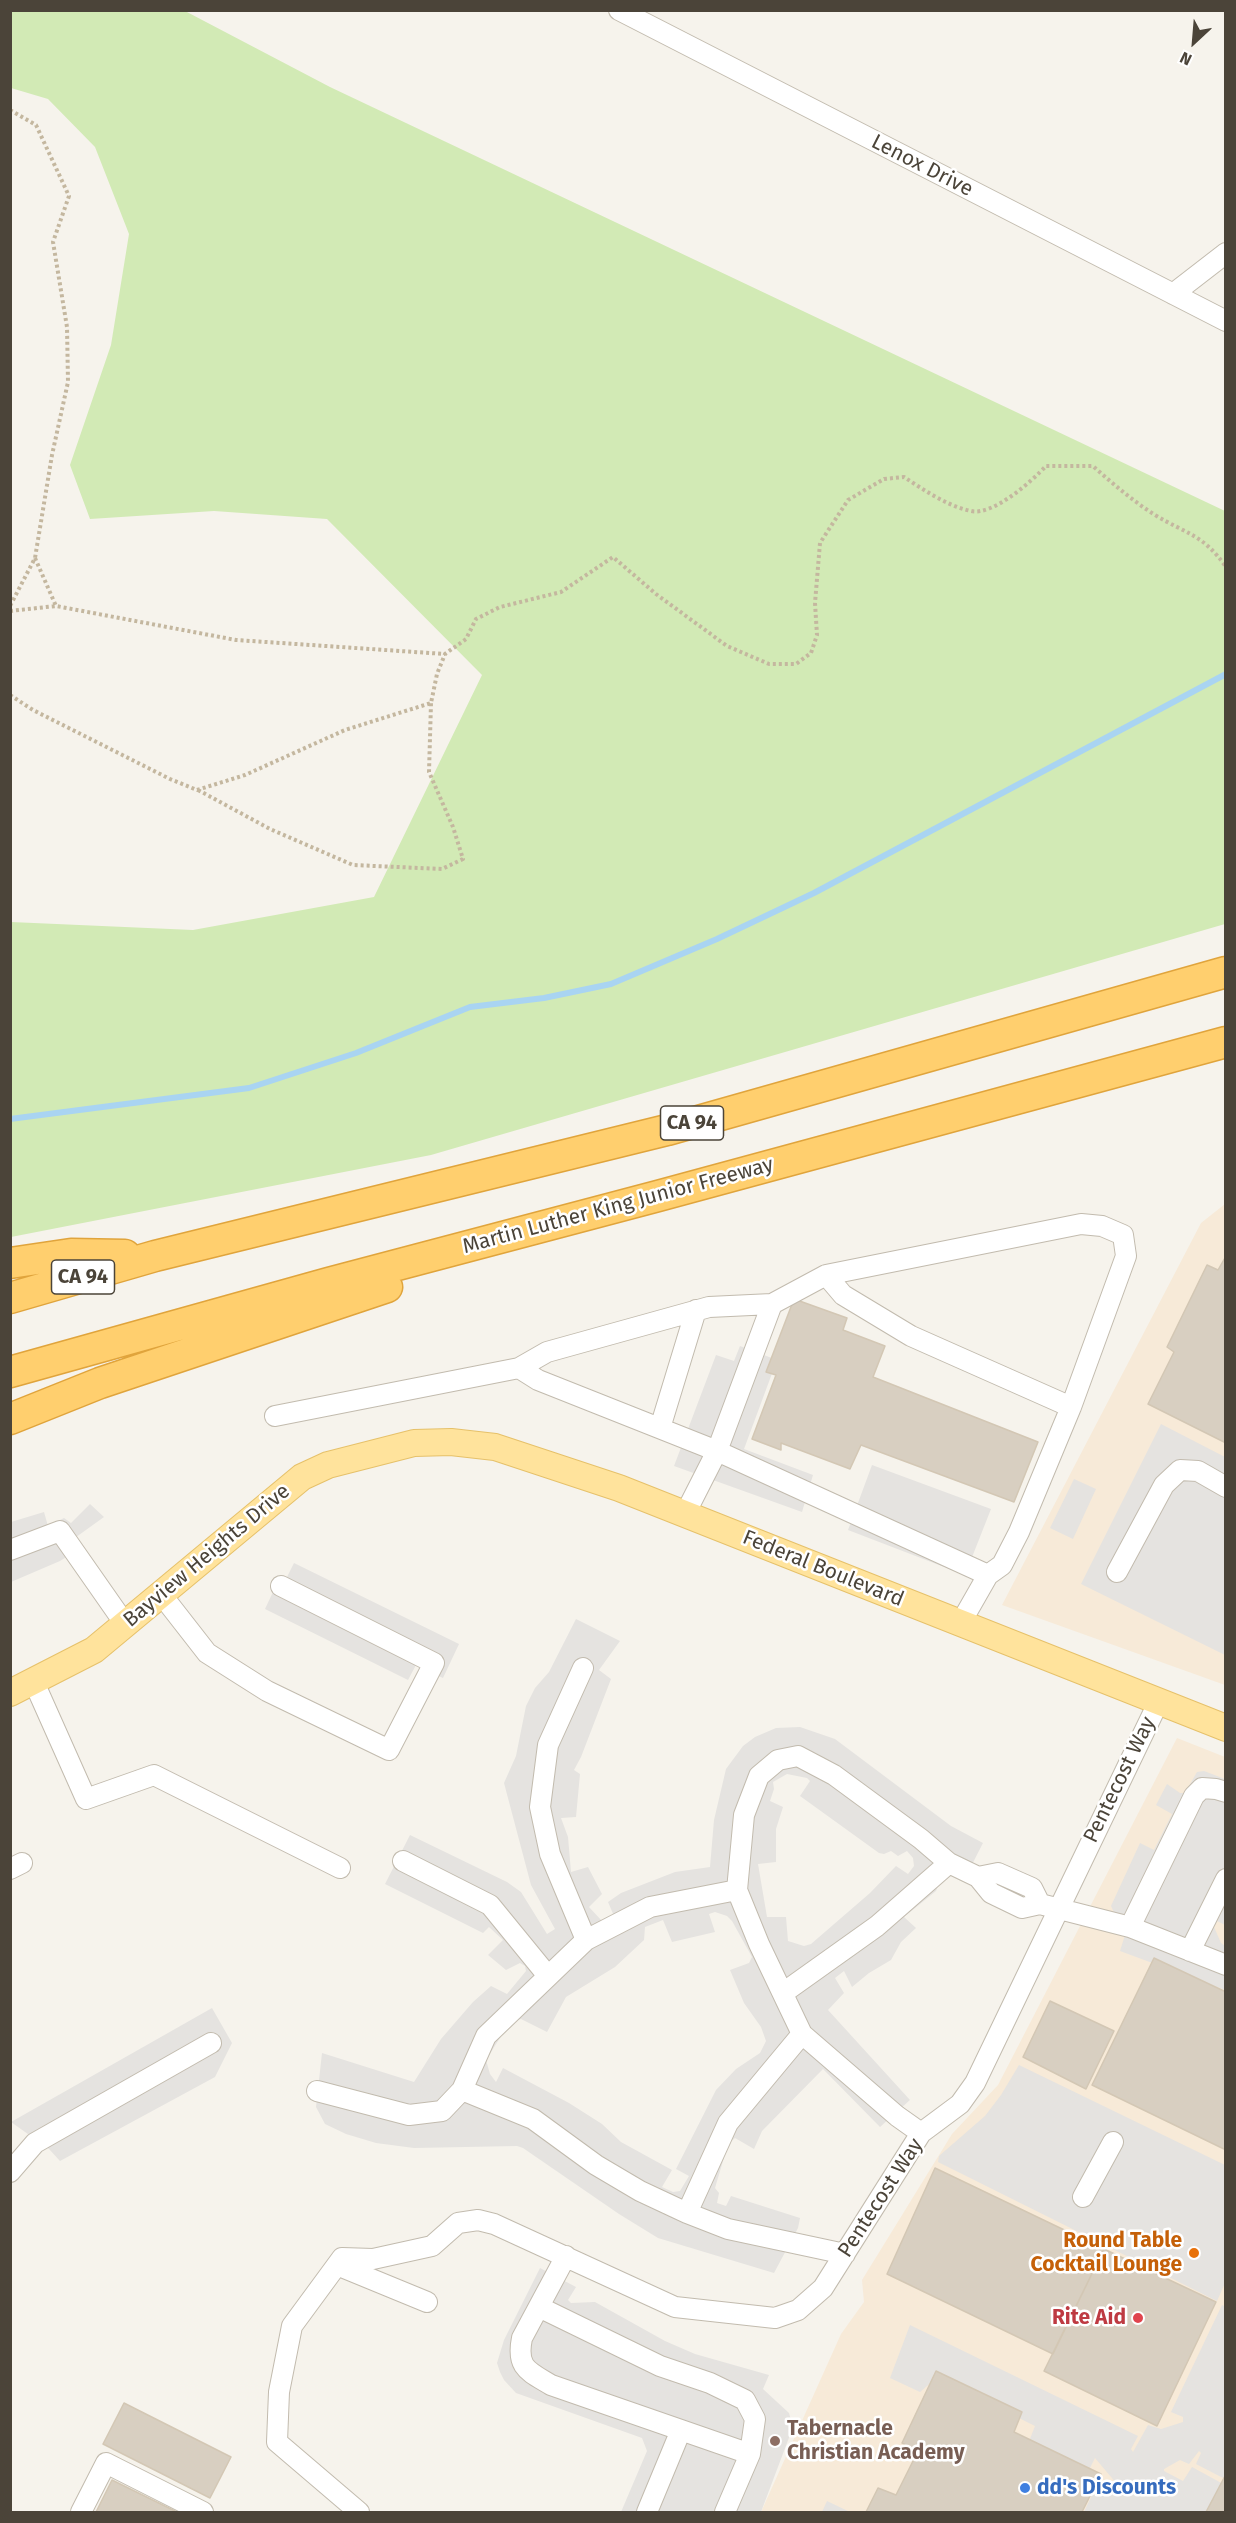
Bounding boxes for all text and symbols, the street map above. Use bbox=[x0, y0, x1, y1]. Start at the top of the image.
north arrow bbox=[1164, 12, 1224, 72]
text: N bbox=[1177, 48, 1195, 69]
street label: Lenox Drive bbox=[867, 130, 977, 202]
road number: CA 94 bbox=[660, 1106, 724, 1140]
street label: Martin Luther King Junior Freeway bbox=[460, 1152, 776, 1260]
road number: CA 94 bbox=[52, 1260, 115, 1294]
street label: Bayview Heights Drive bbox=[119, 1479, 295, 1633]
street label: Federal Boulevard bbox=[739, 1525, 907, 1613]
street label: Pentecost Way bbox=[1079, 1713, 1161, 1847]
street label: Pentecost Way bbox=[833, 2134, 929, 2262]
place label: Round Table Cocktail Lounge bbox=[1031, 2228, 1182, 2278]
marker: Round Table Cocktail Lounge bbox=[1187, 2246, 1201, 2260]
place label: Rite Aid bbox=[1052, 2305, 1126, 2331]
marker: Rite Aid bbox=[1131, 2311, 1145, 2325]
place label: Tabernacle Christian Academy bbox=[787, 2416, 965, 2466]
marker: Tabernacle Christian Academy bbox=[768, 2434, 782, 2448]
place label: dd's Discounts bbox=[1037, 2475, 1176, 2501]
marker: dd's Discounts bbox=[1018, 2481, 1032, 2495]

